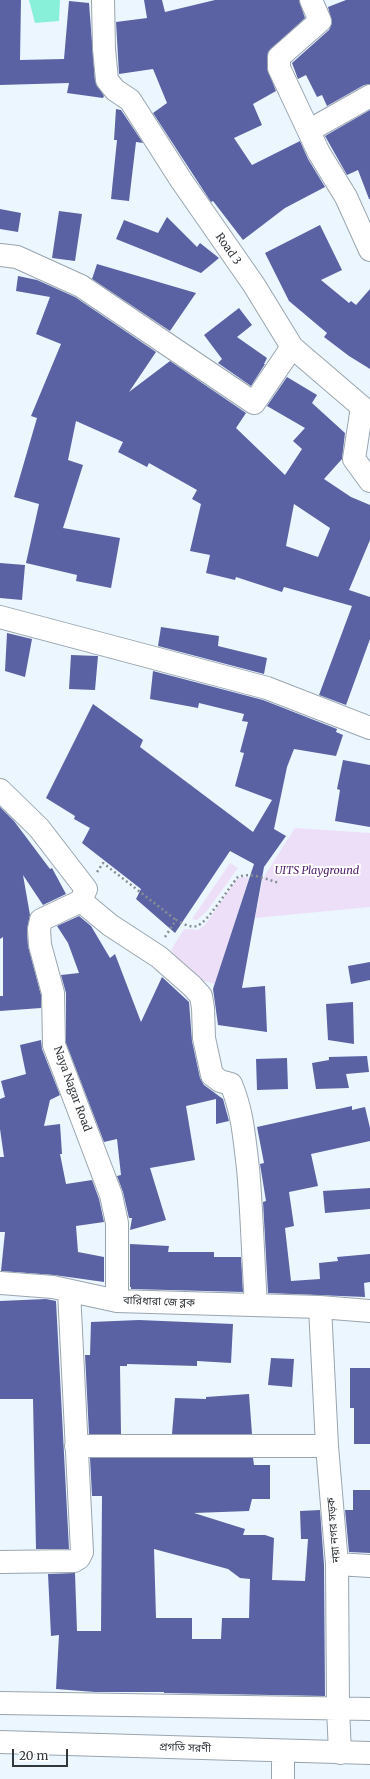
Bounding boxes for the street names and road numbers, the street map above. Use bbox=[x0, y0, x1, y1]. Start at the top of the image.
street label: Road 3 bbox=[212, 231, 244, 267]
street label: Naya Nagar Road bbox=[50, 1044, 94, 1134]
street label: বারিধারা জে ব্লক bbox=[123, 1294, 195, 1310]
street label: নয়া নগর সড়ক bbox=[325, 1497, 343, 1563]
street label: প্রগতি সরণী bbox=[159, 1740, 211, 1756]

